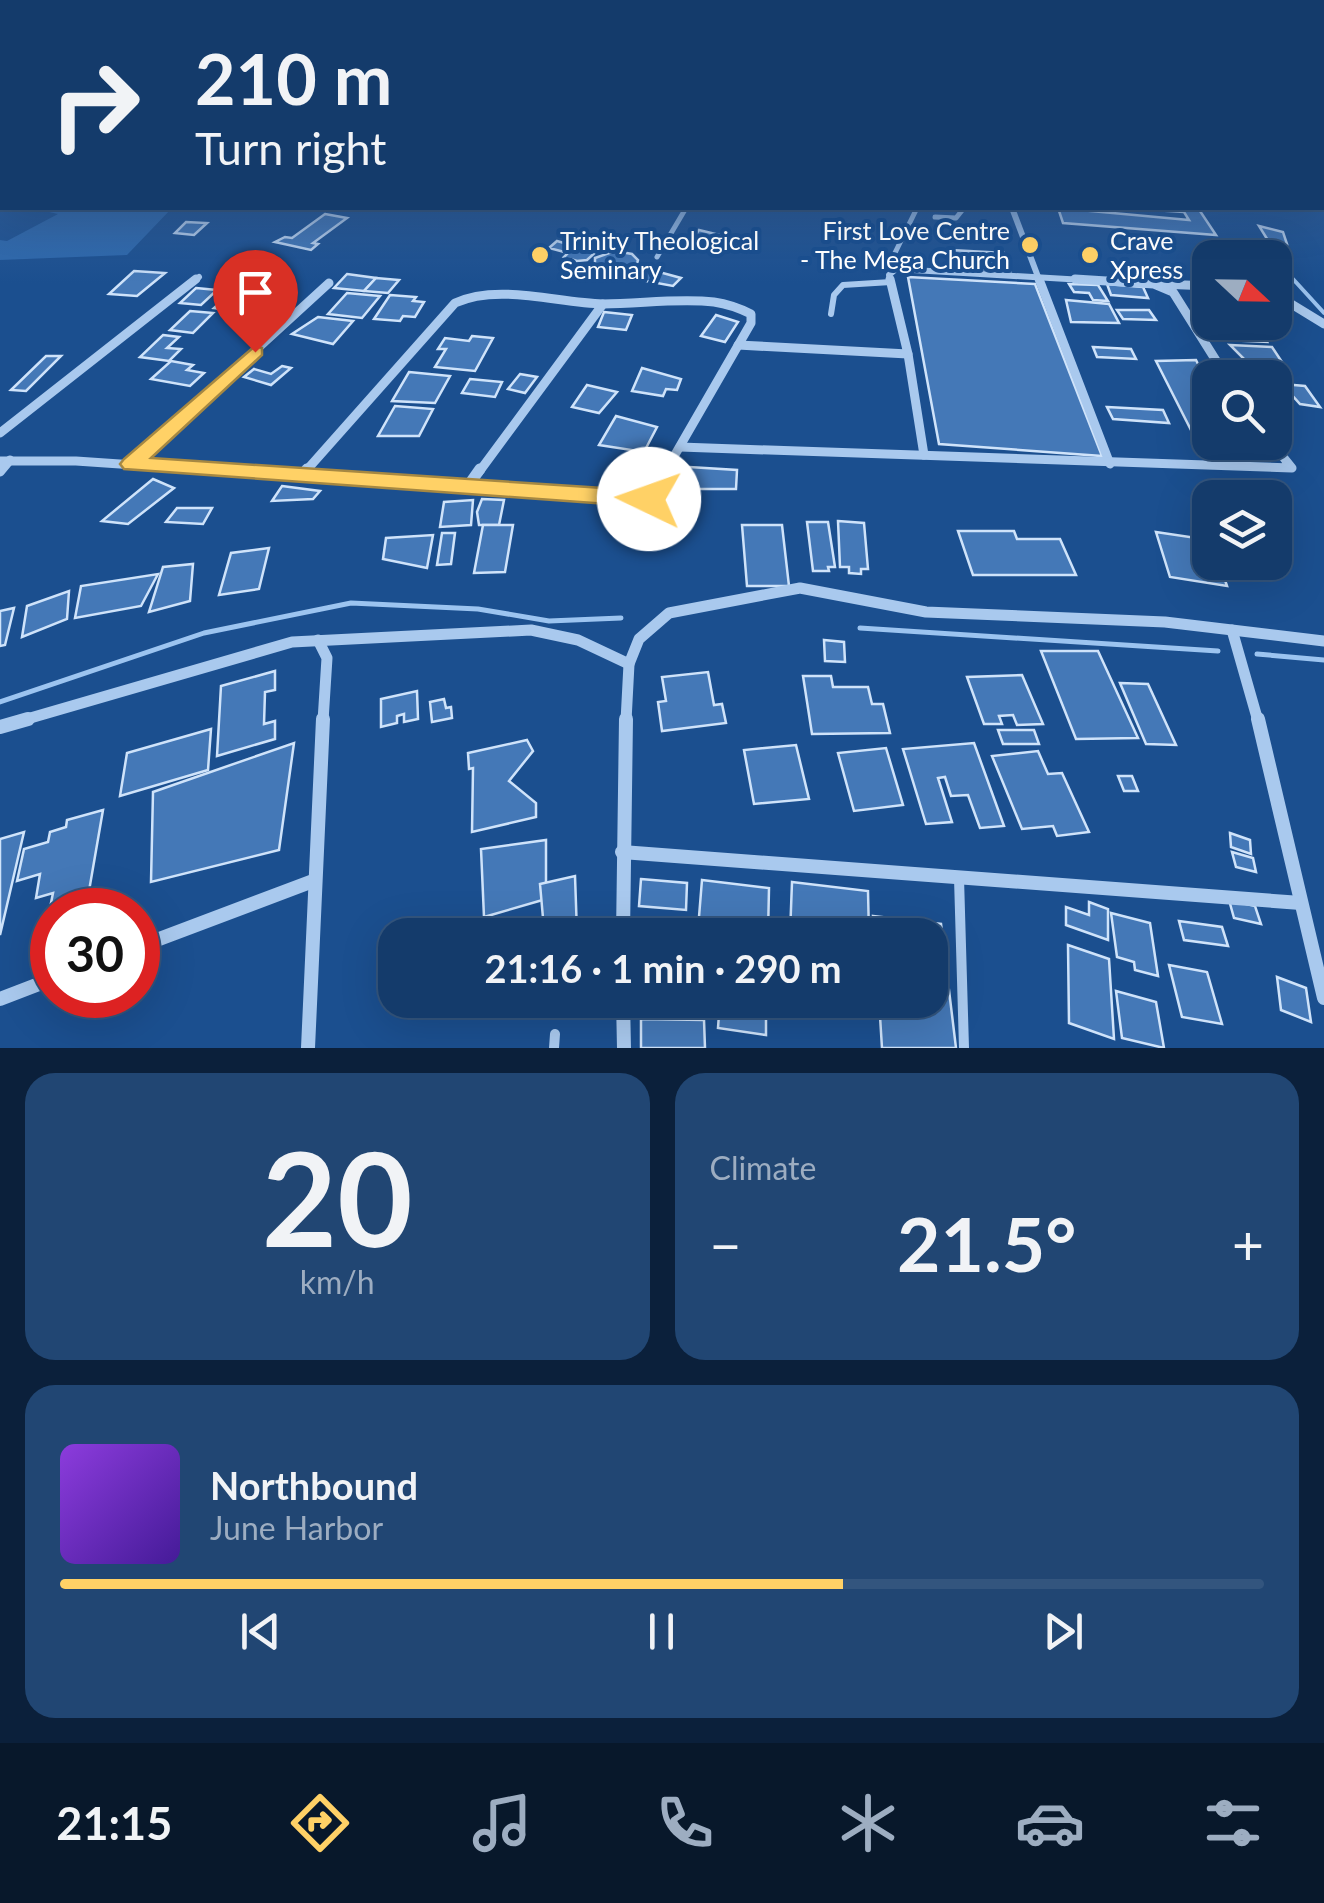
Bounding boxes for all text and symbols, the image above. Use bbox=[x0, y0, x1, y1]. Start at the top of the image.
text: 210 m bbox=[195, 36, 392, 120]
icon: right bbox=[30, 40, 160, 170]
text: Turn right bbox=[195, 121, 386, 175]
place label: First Love Centre - The Mega Church bbox=[800, 215, 1010, 274]
place label: Trinity Theological Seminary bbox=[560, 225, 759, 284]
place label: Crave Xpress bbox=[1110, 225, 1183, 284]
marker: First Love Centre - The Mega Church bbox=[1019, 234, 1041, 256]
north arrow bbox=[1192, 240, 1292, 340]
map controls bbox=[1192, 240, 1292, 580]
marker: Trinity Theological Seminary bbox=[529, 244, 551, 266]
marker: Crave Xpress bbox=[1079, 244, 1101, 266]
pin bbox=[213, 250, 298, 353]
icon: arrive bbox=[228, 265, 283, 320]
button: search bbox=[1192, 360, 1292, 460]
position arrow bbox=[597, 447, 701, 551]
button: layers bbox=[1192, 480, 1292, 580]
speed limit sign: 30 bbox=[30, 888, 160, 1018]
text: 21:16 · 1 min · 290 m bbox=[484, 945, 842, 991]
text: 20 bbox=[262, 1119, 413, 1275]
text: Climate bbox=[710, 1148, 816, 1187]
text: 21.5° bbox=[897, 1198, 1076, 1288]
text: − bbox=[710, 1211, 741, 1277]
text: + bbox=[1232, 1211, 1264, 1277]
text: km/h bbox=[300, 1262, 375, 1301]
text: Northbound bbox=[210, 1462, 418, 1508]
text: June Harbor bbox=[210, 1508, 383, 1547]
icon: previous bbox=[233, 1604, 288, 1659]
icon: pause bbox=[634, 1604, 689, 1659]
icon: next bbox=[1036, 1604, 1091, 1659]
icon: directions bbox=[285, 1788, 355, 1858]
icon: music bbox=[467, 1788, 537, 1858]
icon: phone bbox=[650, 1788, 720, 1858]
icon: climate bbox=[833, 1788, 903, 1858]
icon: car bbox=[1015, 1788, 1085, 1858]
icon: filters bbox=[1198, 1788, 1268, 1858]
text: 21:15 bbox=[56, 1796, 172, 1850]

